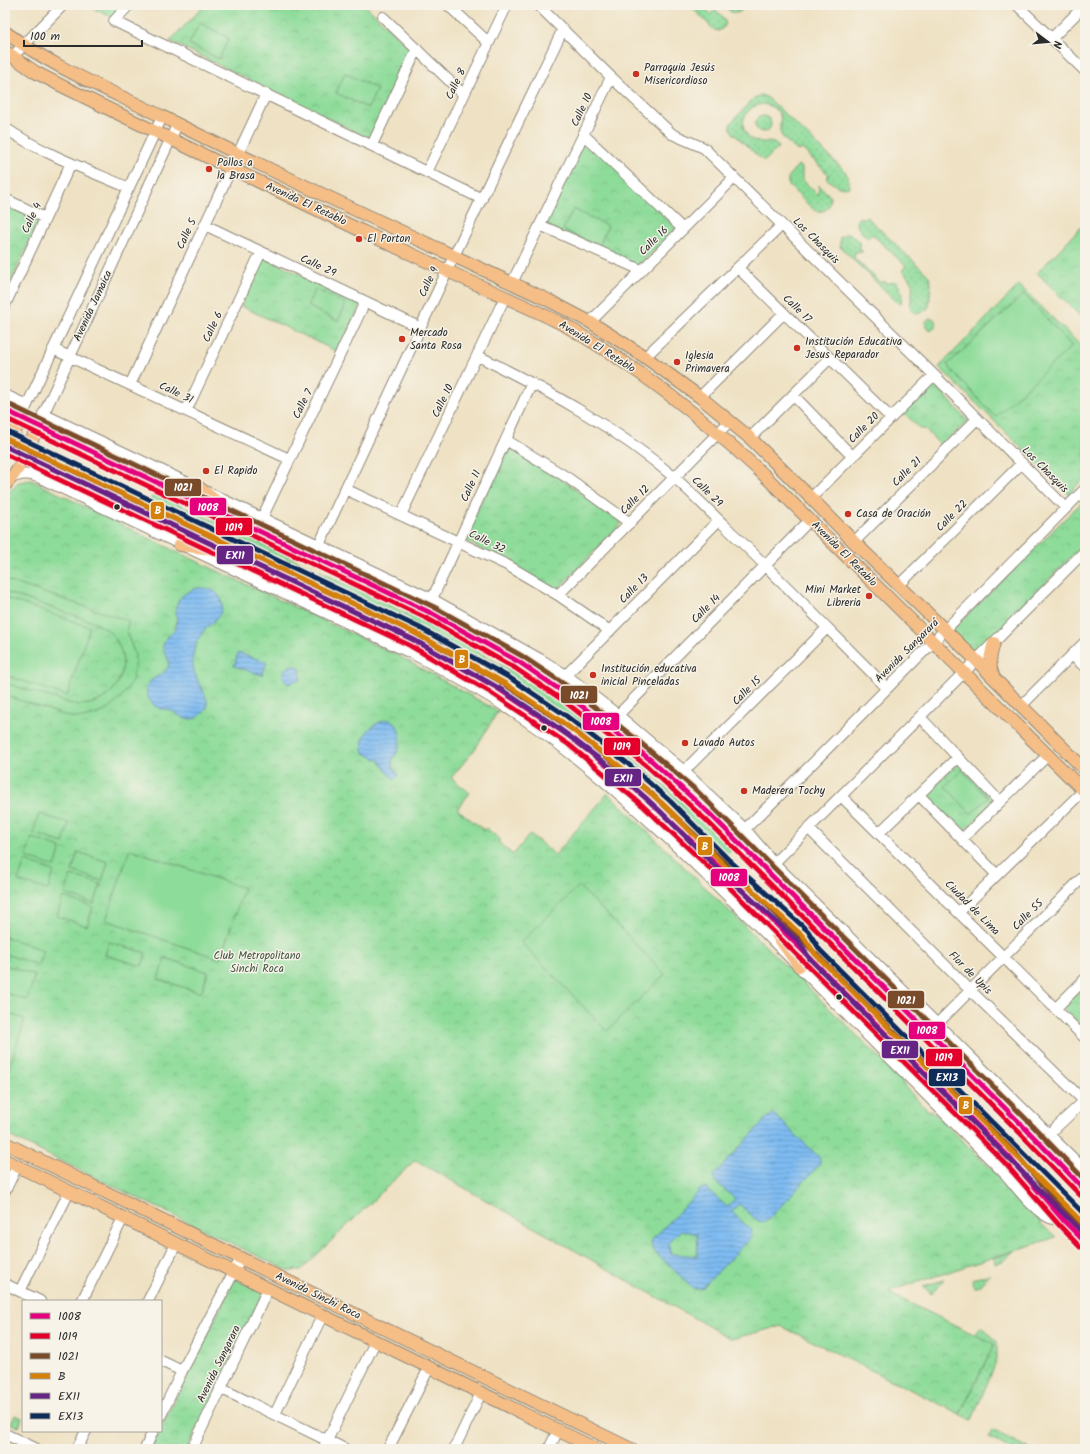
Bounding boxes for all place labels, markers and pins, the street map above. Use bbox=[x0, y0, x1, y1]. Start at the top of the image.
place label: Parroquia Jesús Misericordioso bbox=[644, 59, 715, 90]
marker: Parroquia Jesús Misericordioso bbox=[631, 69, 641, 79]
place label: Pollos a la Brasa bbox=[217, 154, 255, 185]
marker: Pollos a la Brasa bbox=[204, 164, 214, 174]
place label: El Porton bbox=[367, 230, 410, 248]
marker: El Porton bbox=[354, 234, 364, 244]
place label: Mercado Santa Rosa bbox=[410, 324, 462, 355]
place label: Institución Educativa Jesus Reparador bbox=[805, 333, 902, 364]
marker: Mercado Santa Rosa bbox=[397, 334, 407, 344]
marker: Institución Educativa Jesus Reparador bbox=[792, 343, 802, 353]
place label: Iglesia Primavera bbox=[685, 347, 730, 378]
marker: Iglesia Primavera bbox=[672, 357, 682, 367]
place label: El Rapido bbox=[214, 462, 257, 480]
marker: El Rapido bbox=[201, 466, 211, 476]
unlabelled marker bbox=[112, 502, 122, 512]
place label: Casa de Oración bbox=[856, 505, 931, 523]
marker: Casa de Oración bbox=[843, 509, 853, 519]
place label: Mini Market Libreria bbox=[805, 581, 862, 612]
marker: Mini Market Libreria bbox=[864, 591, 874, 601]
place label: Institución educativa inicial Pinceladas bbox=[601, 660, 697, 691]
marker: Institución educativa inicial Pinceladas bbox=[588, 670, 598, 680]
unlabelled marker bbox=[539, 723, 549, 733]
place label: Lavado Autos bbox=[693, 734, 755, 752]
marker: Lavado Autos bbox=[680, 738, 690, 748]
place label: Maderera Tochy bbox=[752, 782, 826, 800]
marker: Maderera Tochy bbox=[739, 786, 749, 796]
unlabelled marker bbox=[834, 992, 844, 1002]

